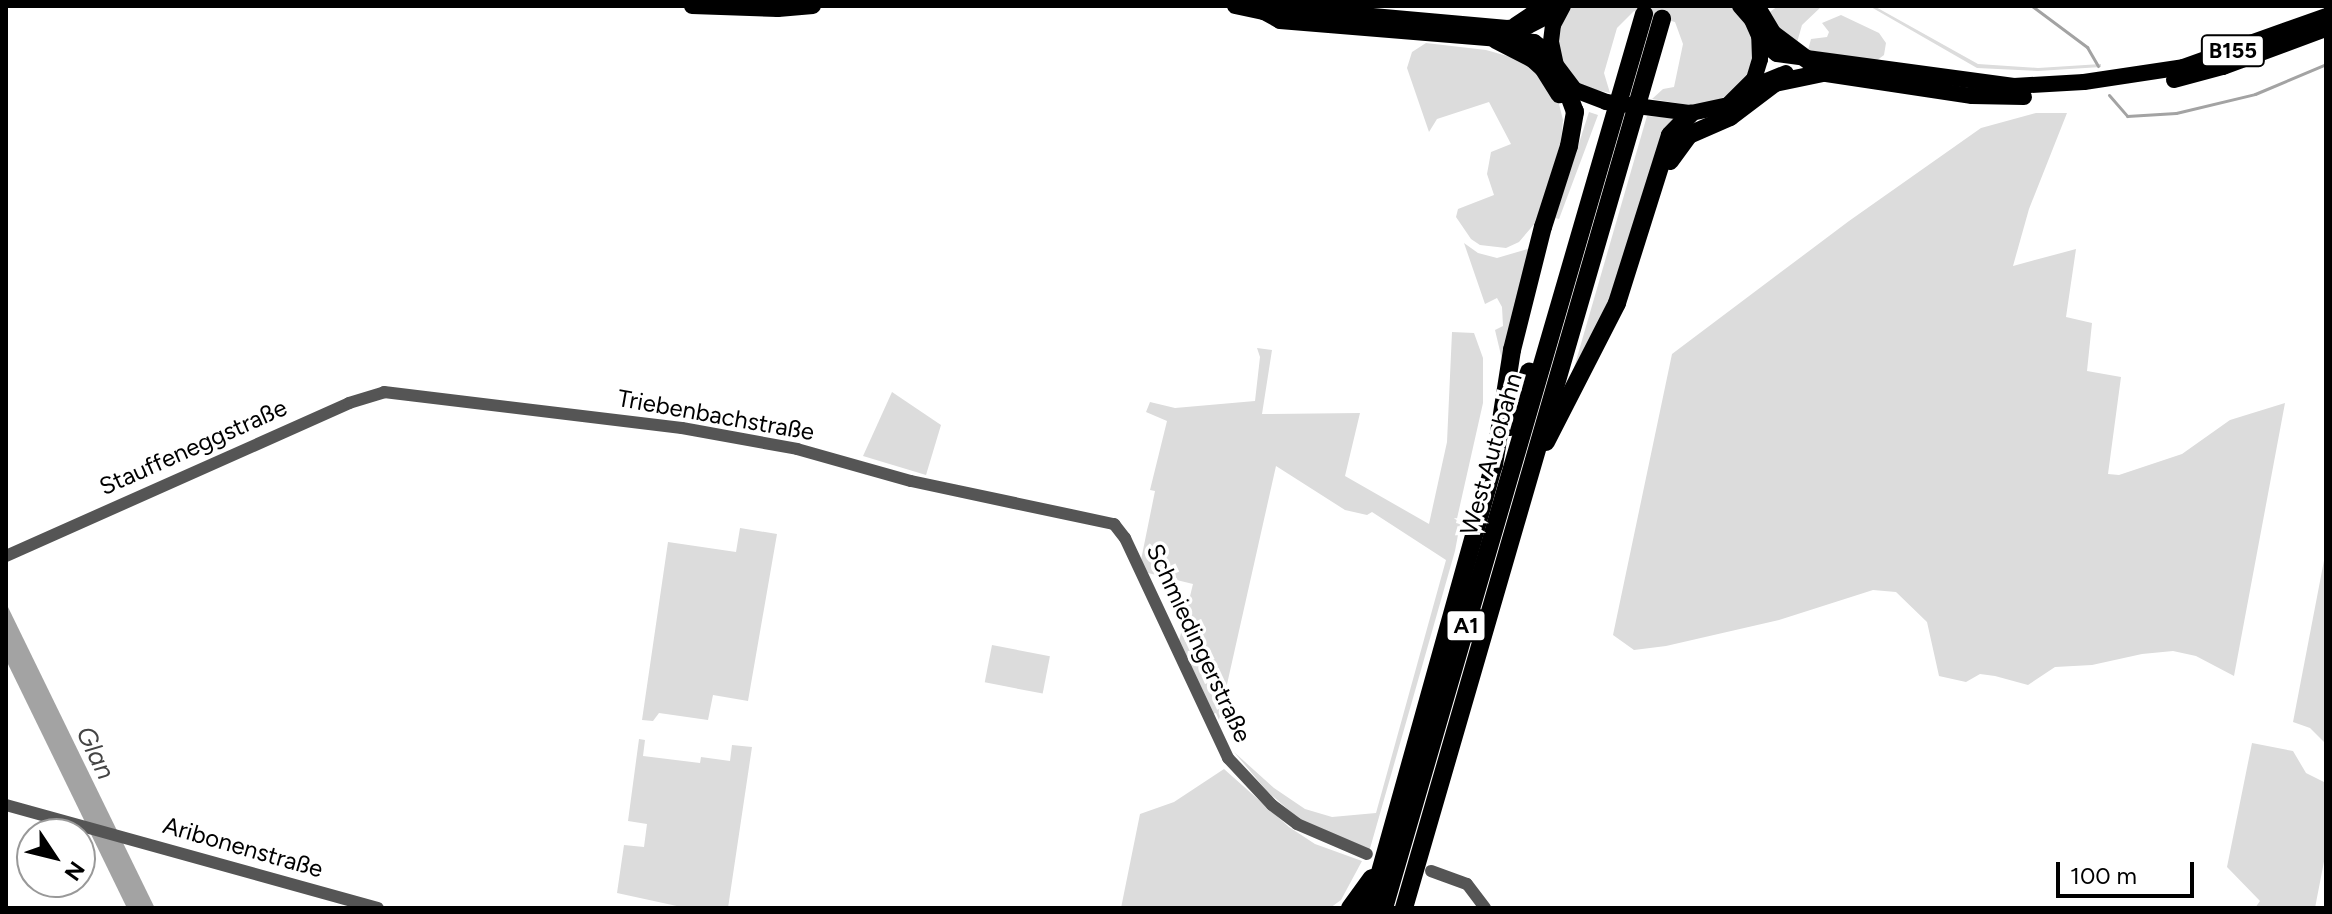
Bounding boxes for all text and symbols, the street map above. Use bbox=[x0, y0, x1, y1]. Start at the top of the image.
road number: B155 bbox=[2199, 33, 2267, 69]
street label: West Autobahn bbox=[1454, 370, 1528, 538]
street label: Triebenbachstraße bbox=[615, 384, 817, 446]
street label: Stauffeneggstraße bbox=[95, 393, 291, 501]
street label: Schmiedingerstraße bbox=[1140, 539, 1258, 747]
road number: A1 bbox=[1444, 608, 1488, 644]
water label: Glan bbox=[69, 721, 121, 785]
street label: Aribonenstraße bbox=[160, 810, 326, 884]
north arrow bbox=[16, 818, 96, 898]
scale bar bbox=[2060, 846, 2198, 896]
text: N bbox=[58, 856, 90, 886]
text: 100 m bbox=[2070, 861, 2137, 890]

